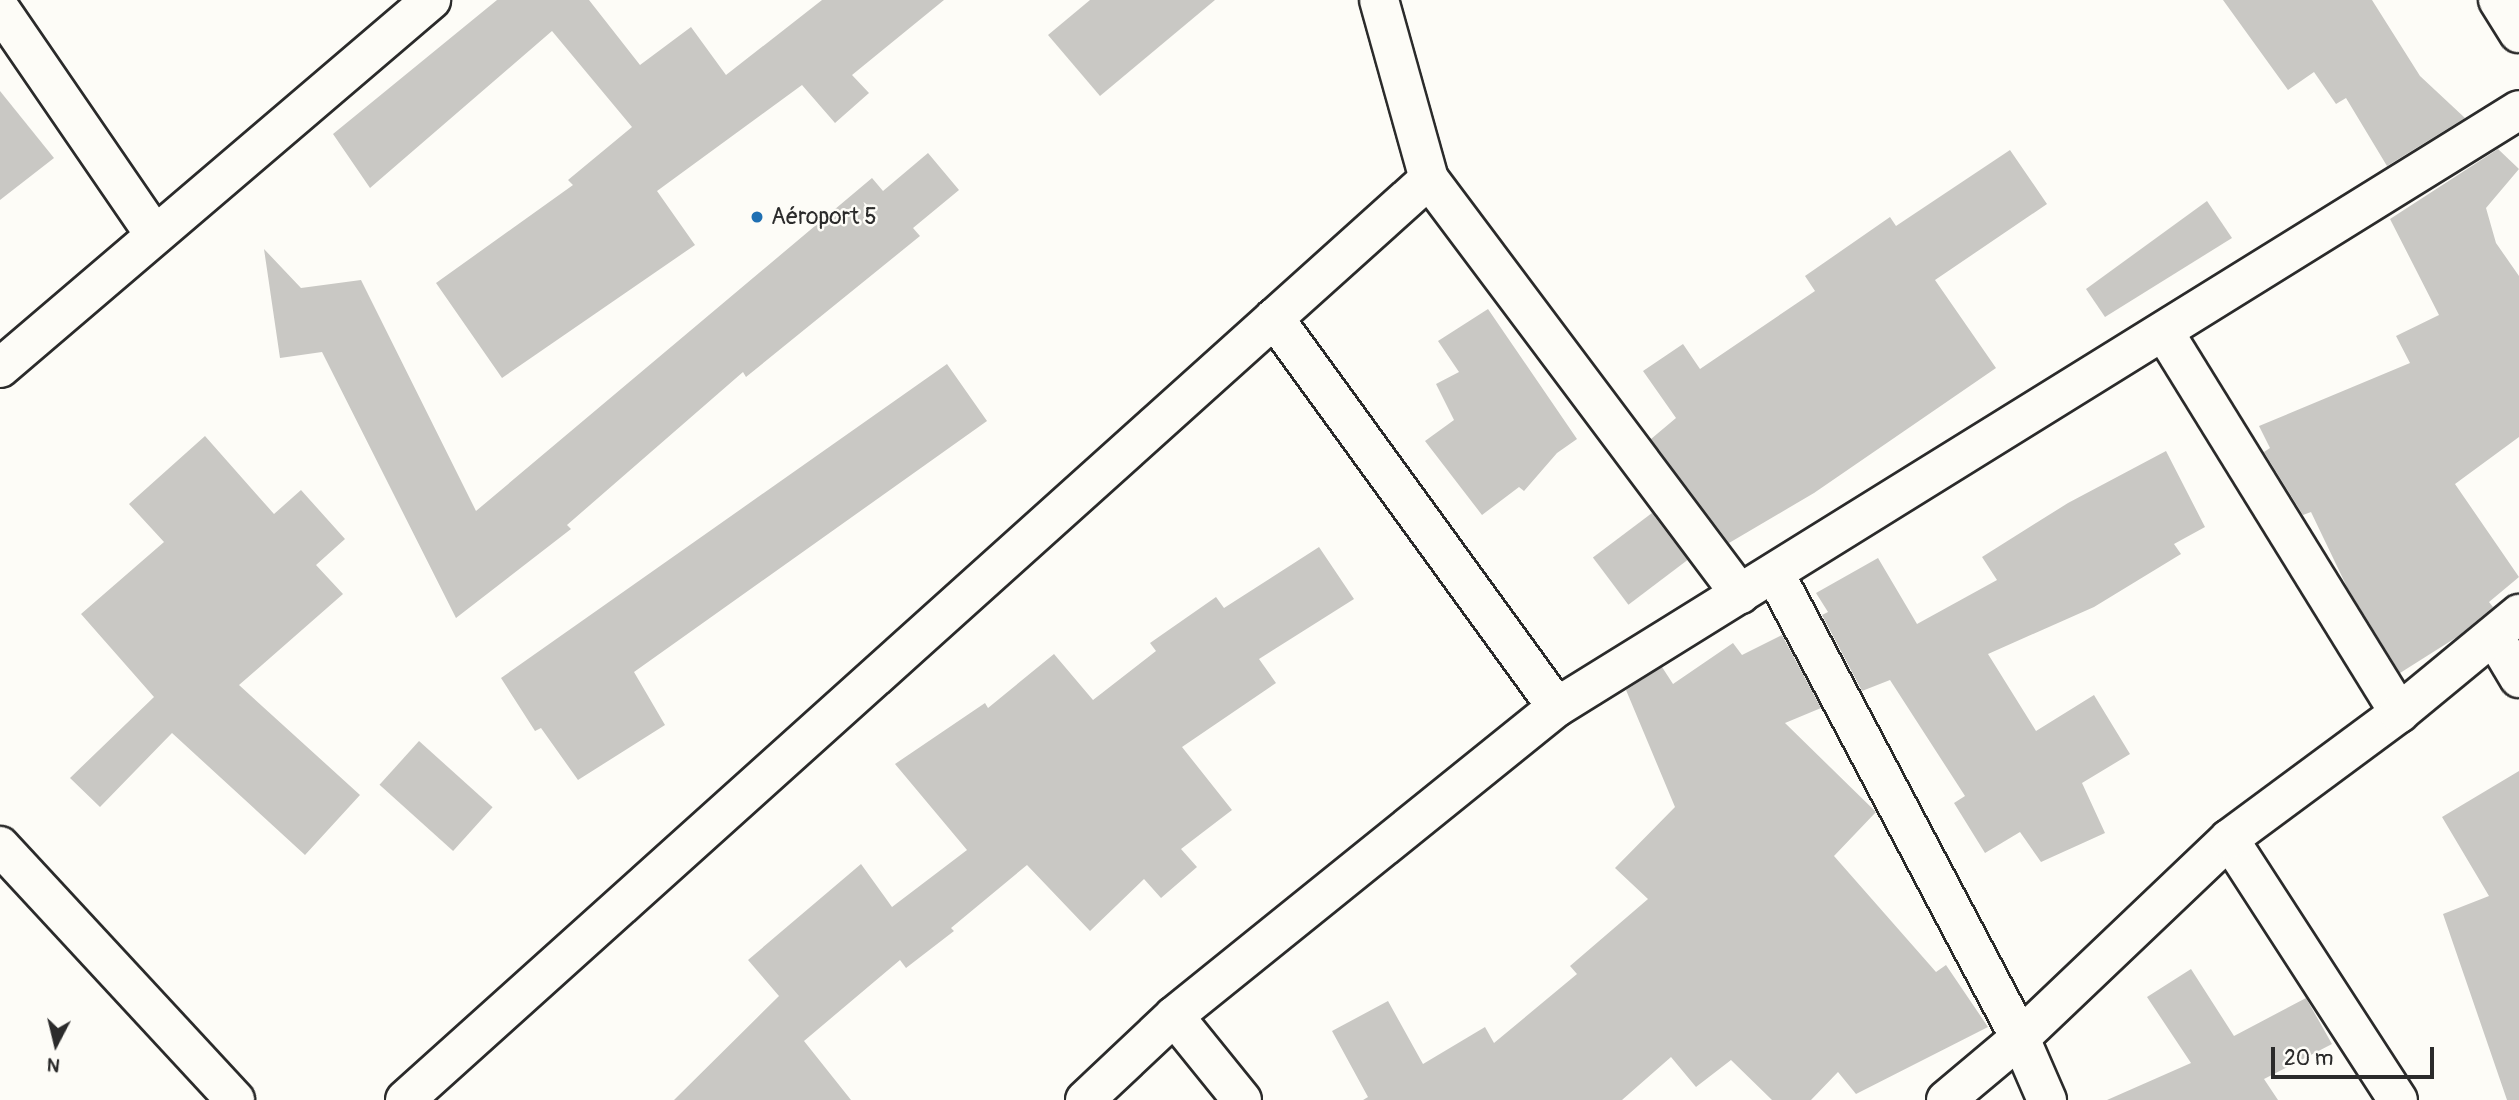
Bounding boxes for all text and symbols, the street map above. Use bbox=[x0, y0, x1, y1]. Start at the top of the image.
place label: Aéroport 5 bbox=[771, 203, 877, 231]
marker: Aéroport 5 bbox=[749, 209, 765, 225]
north arrow bbox=[21, 1009, 91, 1079]
scale bar bbox=[2274, 1034, 2437, 1078]
text: 20 m bbox=[2284, 1045, 2333, 1072]
text: N bbox=[46, 1052, 61, 1078]

